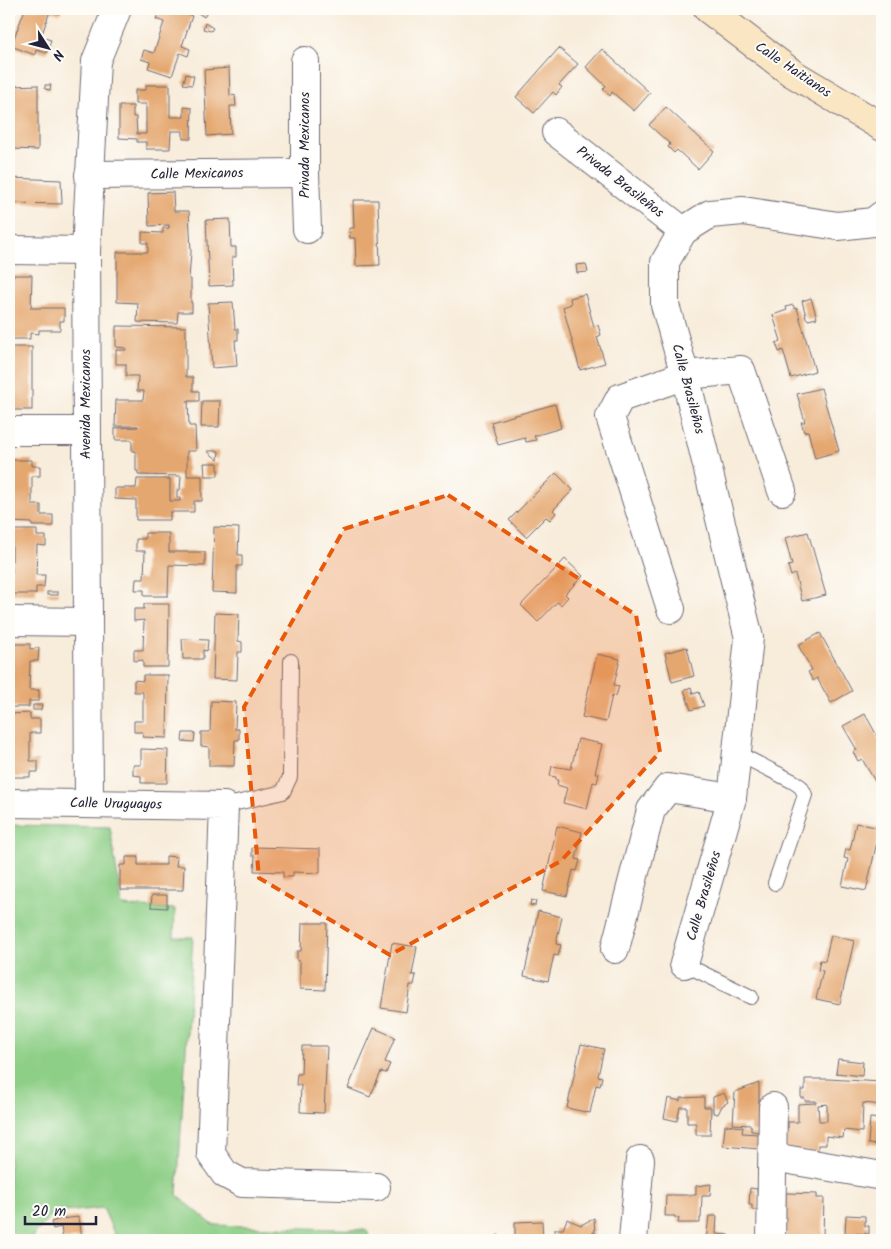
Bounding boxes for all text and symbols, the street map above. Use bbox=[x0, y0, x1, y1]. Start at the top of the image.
north arrow bbox=[22, 22, 72, 72]
street label: Calle Haitianos bbox=[750, 36, 836, 104]
text: N bbox=[46, 45, 69, 65]
street label: Privada Mexicanos bbox=[294, 92, 316, 198]
street label: Privada Brasileños bbox=[571, 141, 669, 223]
street label: Calle Mexicanos bbox=[150, 162, 244, 186]
street label: Calle Brasileños bbox=[665, 341, 711, 437]
street label: Avenida Mexicanos bbox=[75, 349, 97, 459]
street label: Calle Uruguayos bbox=[70, 792, 162, 816]
street label: Calle Brasileños bbox=[681, 848, 727, 944]
scale bar bbox=[25, 1194, 96, 1226]
text: 20 m bbox=[32, 1200, 66, 1224]

